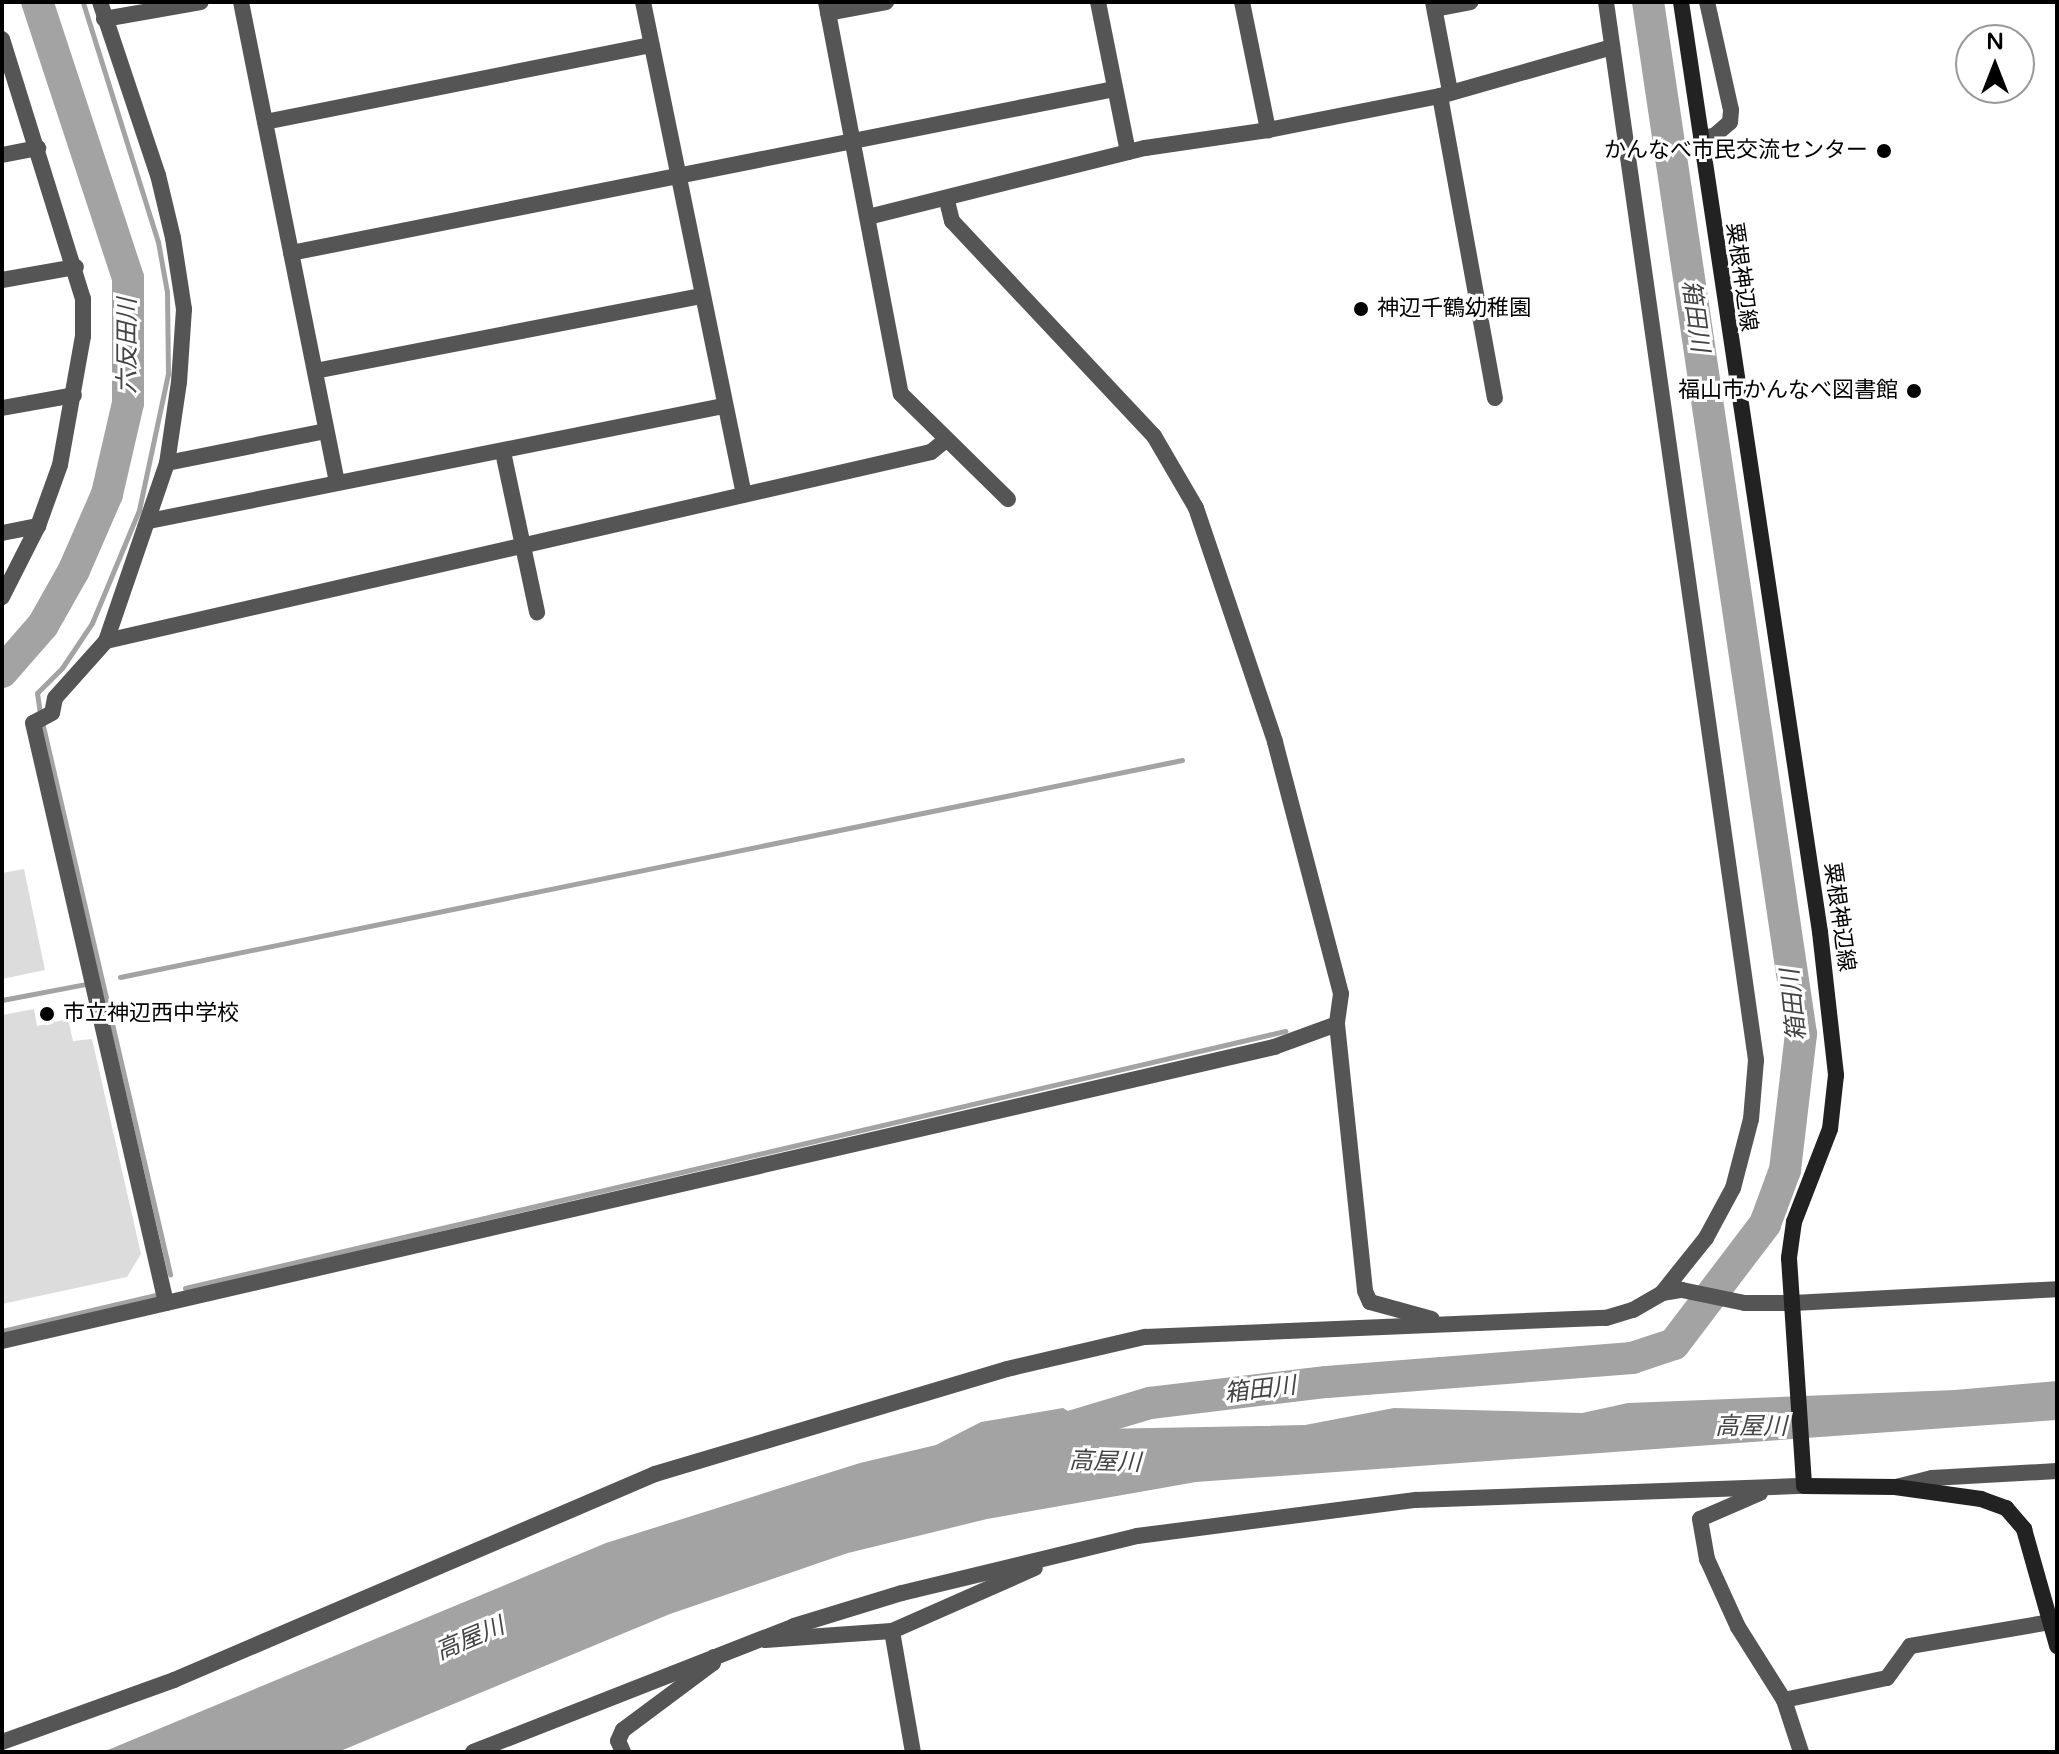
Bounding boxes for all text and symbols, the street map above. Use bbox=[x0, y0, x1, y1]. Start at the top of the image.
north arrow bbox=[1955, 24, 2035, 104]
text: N bbox=[1986, 29, 2004, 55]
place label: かんなべ市民交流センター bbox=[1604, 138, 1868, 164]
marker: かんなべ市民交流センター bbox=[1875, 142, 1893, 160]
street label: 粟根神辺線 bbox=[1720, 221, 1762, 333]
water label: 箱田川 bbox=[1676, 278, 1714, 354]
place label: 神辺千鶴幼稚園 bbox=[1377, 296, 1531, 322]
water label: 六反田川 bbox=[114, 298, 142, 394]
marker: 神辺千鶴幼稚園 bbox=[1352, 300, 1370, 318]
place label: 福山市かんなべ図書館 bbox=[1678, 378, 1898, 404]
marker: 福山市かんなべ図書館 bbox=[1905, 382, 1923, 400]
street label: 粟根神辺線 bbox=[1818, 861, 1860, 973]
water label: 箱田川 bbox=[1776, 968, 1812, 1042]
place label: 市立神辺西中学校 bbox=[63, 1001, 239, 1027]
marker: 市立神辺西中学校 bbox=[38, 1005, 56, 1023]
water label: 箱田川 bbox=[1223, 1371, 1297, 1409]
water label: 高屋川 bbox=[1715, 1413, 1787, 1441]
water label: 高屋川 bbox=[1069, 1446, 1141, 1478]
water label: 高屋川 bbox=[431, 1612, 509, 1666]

